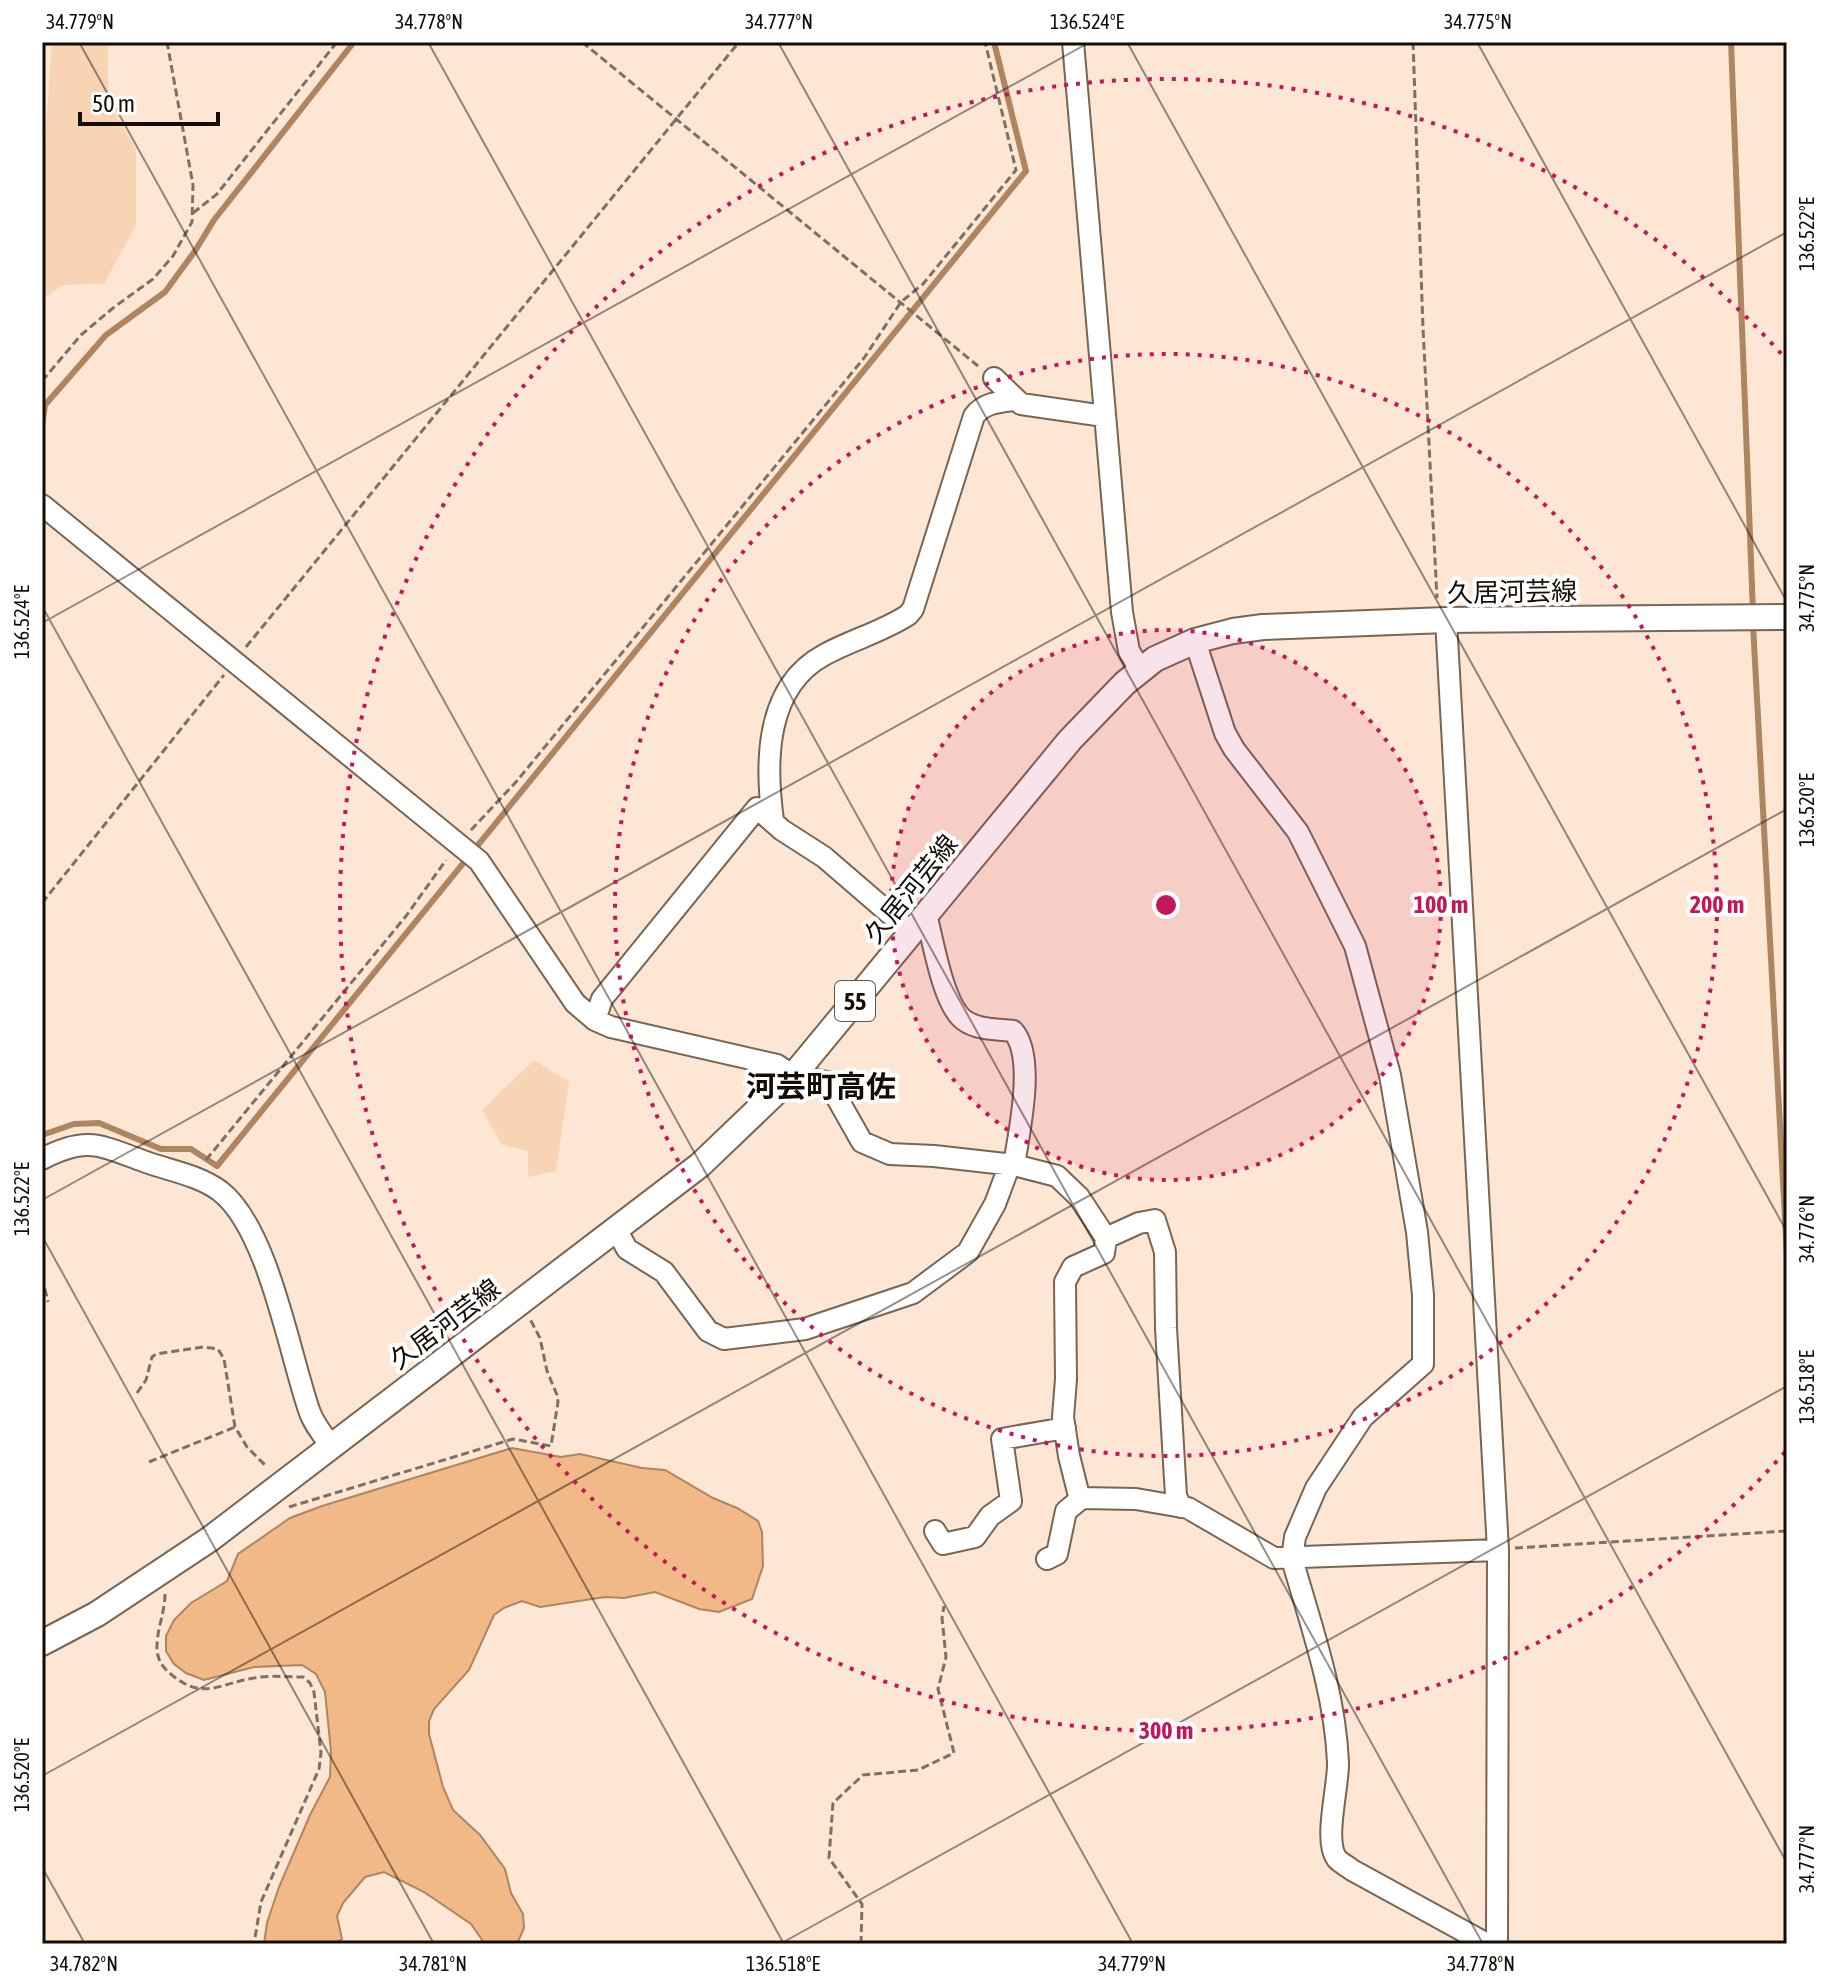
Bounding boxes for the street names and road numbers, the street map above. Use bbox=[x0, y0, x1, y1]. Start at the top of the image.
street label: 久居河芸線 bbox=[1447, 576, 1577, 608]
street label: 久居河芸線 bbox=[858, 829, 964, 949]
road number: 55 bbox=[835, 981, 875, 1021]
street label: 久居河芸線 bbox=[384, 1273, 506, 1375]

